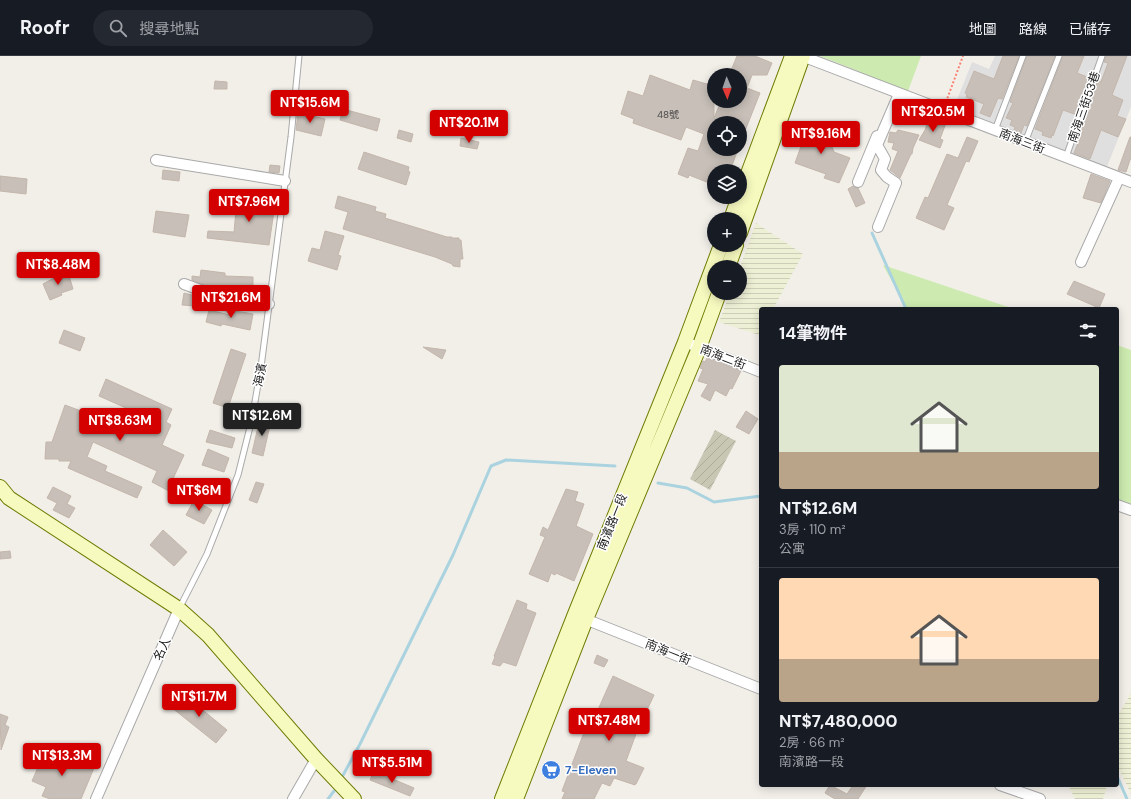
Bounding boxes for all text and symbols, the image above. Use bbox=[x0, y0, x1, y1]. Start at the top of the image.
search box bbox=[93, 10, 373, 46]
text: Roofr bbox=[20, 15, 69, 40]
icon: search bbox=[107, 17, 129, 39]
text: 搜尋地點 bbox=[139, 19, 199, 39]
text: 地圖 bbox=[969, 20, 997, 38]
text: 路線 bbox=[1019, 20, 1047, 38]
text: 已儲存 bbox=[1069, 20, 1111, 38]
north arrow bbox=[707, 68, 747, 108]
map controls bbox=[707, 68, 747, 300]
street label: 南海三街53巷 bbox=[1064, 69, 1104, 145]
pin: NT$15.6M bbox=[269, 90, 351, 124]
text: NT$15.6M bbox=[280, 94, 340, 111]
pin: NT$20.5M bbox=[892, 99, 974, 133]
text: NT$20.5M bbox=[901, 103, 965, 120]
house number: 48號 bbox=[657, 108, 679, 121]
pin: NT$20.1M bbox=[428, 110, 510, 144]
text: NT$20.1M bbox=[439, 114, 499, 131]
button: locate bbox=[707, 116, 747, 156]
pin: NT$9.16M bbox=[780, 121, 862, 155]
text: NT$9.16M bbox=[791, 125, 851, 142]
street label: 南海三街 bbox=[997, 125, 1047, 157]
button: layers bbox=[707, 164, 747, 204]
pin: NT$7.96M bbox=[208, 189, 290, 223]
text: NT$7.96M bbox=[218, 193, 280, 210]
button: + bbox=[707, 212, 747, 252]
pin: NT$8.48M bbox=[17, 252, 99, 286]
text: NT$8.48M bbox=[26, 256, 90, 273]
button: − bbox=[707, 260, 747, 300]
pin: NT$21.6M bbox=[190, 285, 272, 319]
text: NT$21.6M bbox=[201, 289, 261, 306]
icon: filters bbox=[1077, 320, 1099, 342]
text: 14筆物件 bbox=[779, 322, 847, 344]
street label: 南海二街 bbox=[698, 341, 748, 373]
street label: 海濱 bbox=[250, 362, 270, 388]
icon: home bbox=[903, 391, 975, 463]
pin: NT$12.6M bbox=[221, 403, 303, 437]
text: NT$12.6M bbox=[232, 407, 292, 424]
pin: NT$8.63M bbox=[79, 408, 161, 442]
text: NT$8.63M bbox=[88, 412, 152, 429]
pin: NT$6M bbox=[171, 478, 227, 512]
text: NT$6M bbox=[177, 482, 221, 499]
street label: 南濱路一段 bbox=[593, 491, 631, 553]
text: NT$12.6M bbox=[779, 497, 857, 519]
text: 3房 · 110 m² bbox=[779, 521, 846, 538]
text: 公寓 bbox=[779, 540, 805, 557]
icon: home bbox=[903, 604, 975, 676]
street label: 名人 bbox=[150, 635, 174, 663]
street label: 南海一街 bbox=[643, 636, 693, 668]
pin: NT$11.7M bbox=[158, 684, 240, 718]
text: NT$11.7M bbox=[171, 688, 227, 705]
pin: NT$7.48M bbox=[568, 708, 650, 742]
text: NT$7,480,000 bbox=[779, 710, 898, 732]
text: NT$7.48M bbox=[578, 712, 640, 729]
text: 2房 · 66 m² bbox=[779, 734, 845, 751]
pin: NT$13.3M bbox=[21, 743, 103, 777]
text: NT$13.3M bbox=[32, 747, 92, 764]
pin: NT$5.51M bbox=[351, 750, 433, 784]
text: 南濱路一段 bbox=[779, 753, 844, 770]
text: NT$5.51M bbox=[362, 754, 422, 771]
supermarket icon: 7-Eleven bbox=[540, 759, 562, 781]
place label: 7-Eleven bbox=[565, 762, 617, 778]

